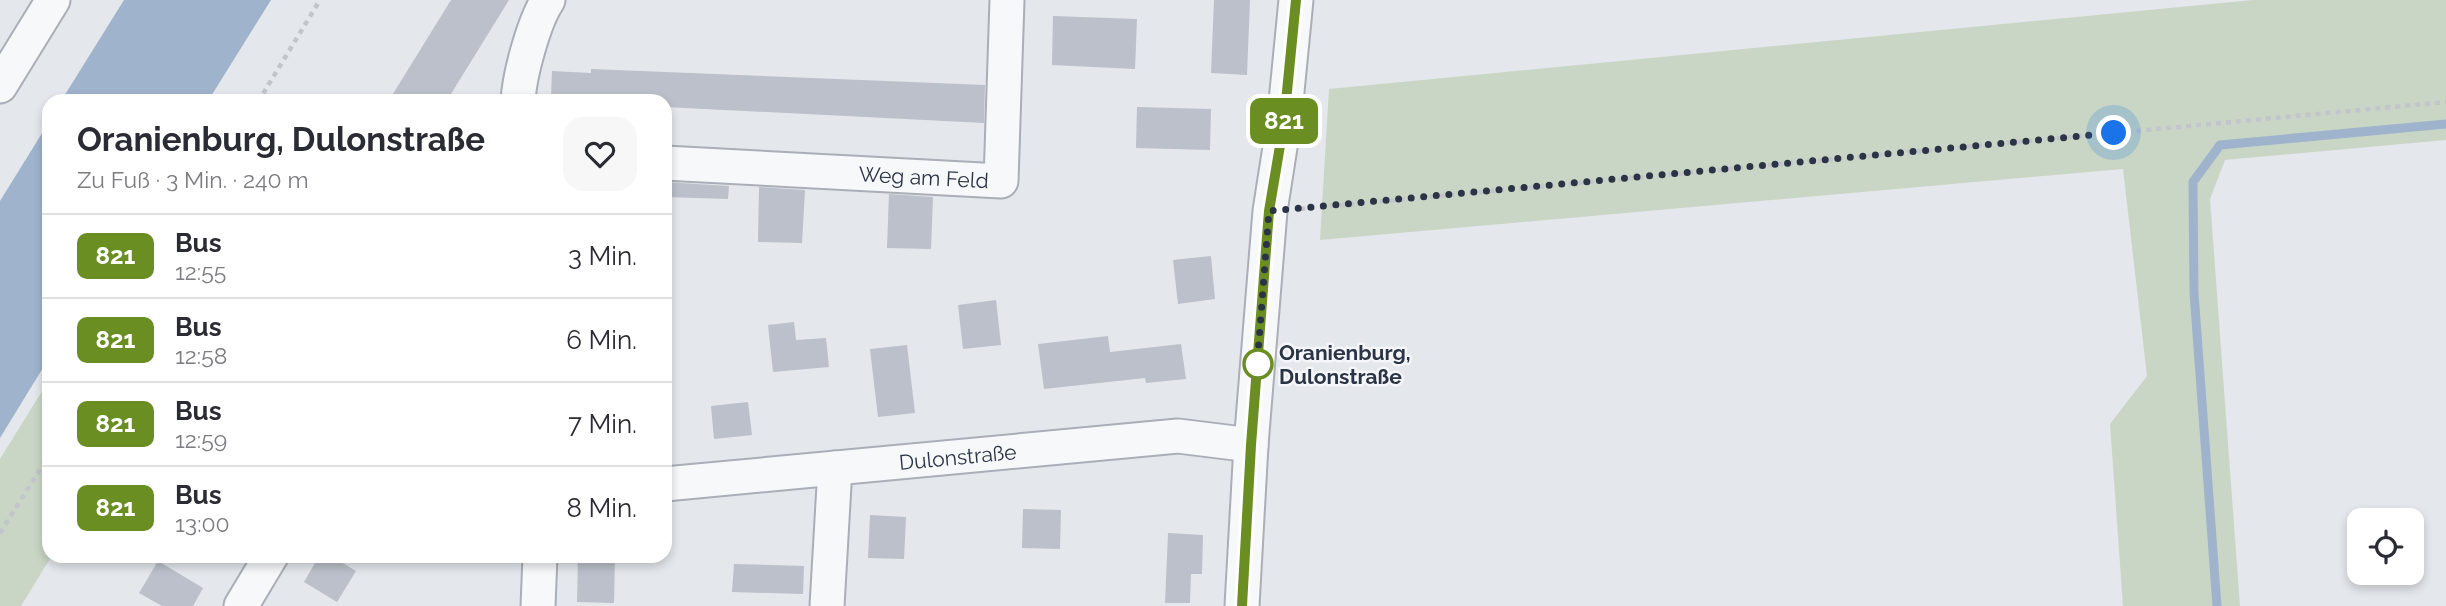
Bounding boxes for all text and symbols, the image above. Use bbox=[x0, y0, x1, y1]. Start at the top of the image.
line badge: 821 bbox=[1244, 98, 1324, 144]
text: 821 bbox=[1264, 106, 1304, 135]
your location bbox=[2096, 115, 2131, 150]
button: heart bbox=[563, 117, 637, 191]
text: Oranienburg, Dulonstraße bbox=[77, 120, 485, 159]
street label: Weg am Feld bbox=[858, 161, 989, 193]
text: Zu Fuß · 3 Min. · 240 m bbox=[77, 166, 309, 193]
text: Bus bbox=[175, 228, 222, 258]
text: 821 bbox=[96, 241, 135, 270]
text: 3 Min. bbox=[568, 241, 637, 271]
text: 12:55 bbox=[175, 258, 226, 285]
text: Bus bbox=[175, 312, 222, 342]
text: 821 bbox=[96, 325, 135, 354]
text: 6 Min. bbox=[566, 325, 637, 355]
place label: Oranienburg, Dulonstraße bbox=[1279, 340, 1411, 389]
text: 12:58 bbox=[175, 342, 227, 369]
marker: Oranienburg, Dulonstraße bbox=[1243, 349, 1273, 379]
text: Bus bbox=[175, 396, 222, 426]
text: 821 bbox=[96, 409, 135, 438]
text: 7 Min. bbox=[568, 409, 637, 439]
text: 12:59 bbox=[175, 426, 227, 453]
street label: Dulonstraße bbox=[898, 439, 1018, 475]
text: Bus bbox=[175, 480, 222, 510]
text: 821 bbox=[96, 493, 135, 522]
text: 8 Min. bbox=[566, 493, 637, 523]
map controls bbox=[2347, 508, 2424, 585]
button: locate bbox=[2347, 508, 2424, 585]
text: 13:00 bbox=[175, 510, 230, 537]

